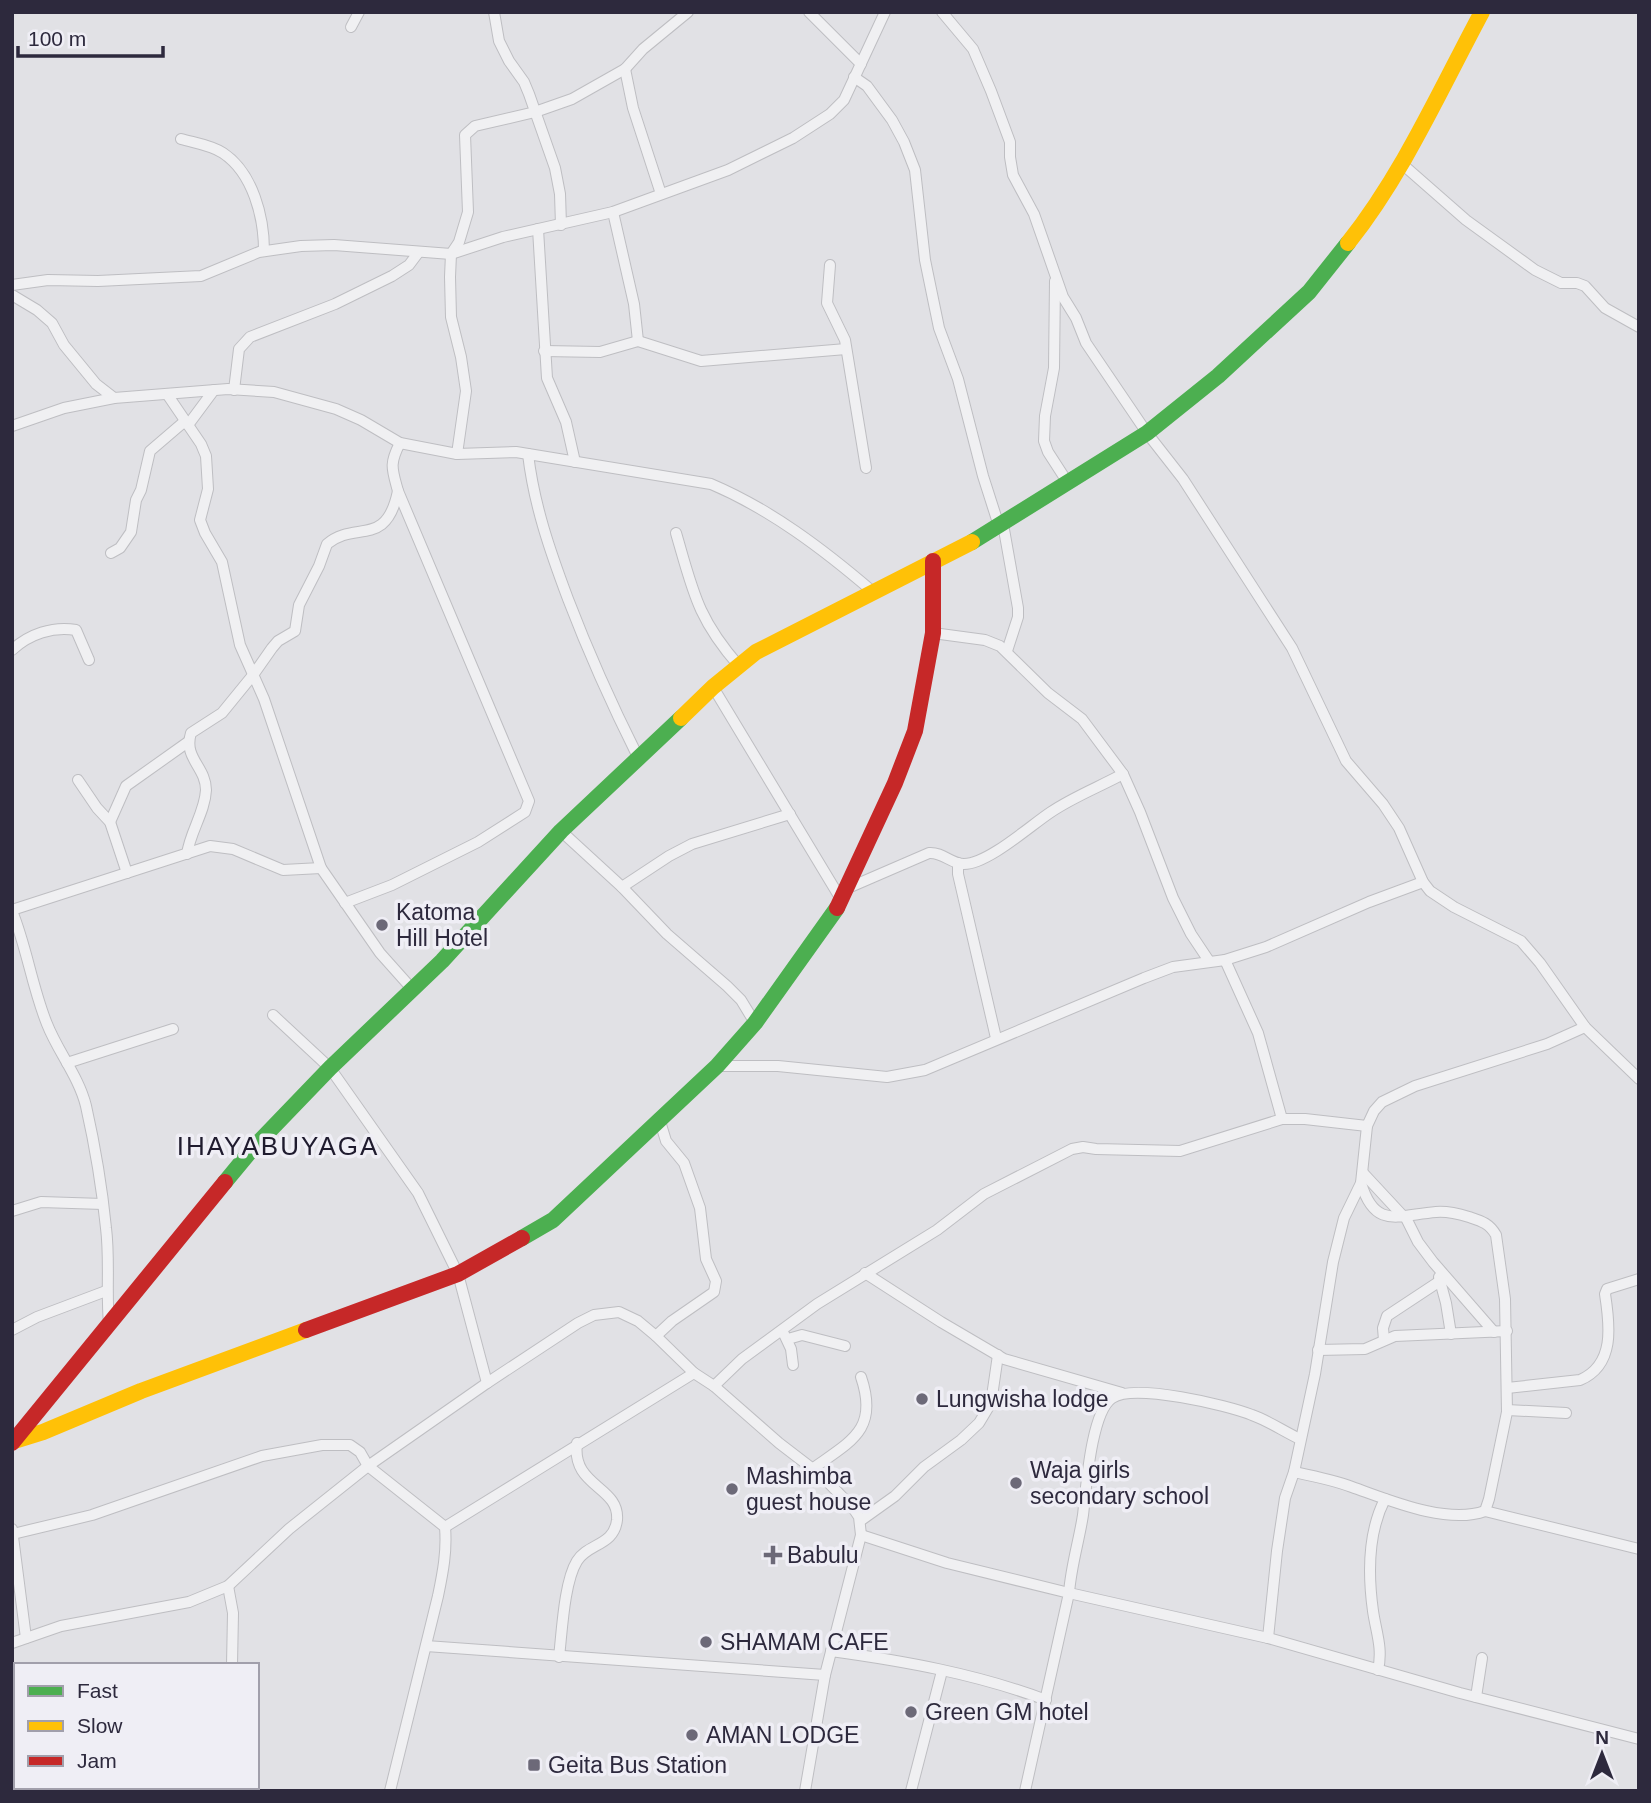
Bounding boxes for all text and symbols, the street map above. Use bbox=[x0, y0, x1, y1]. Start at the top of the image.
scale bar bbox=[18, 14, 163, 58]
text: 100 m bbox=[28, 27, 86, 50]
place label: Katoma Hill Hotel bbox=[396, 899, 488, 951]
marker: Katoma Hill Hotel bbox=[374, 917, 390, 933]
district label: IHAYABUYAGA bbox=[177, 1131, 379, 1161]
place label: Lungwisha lodge bbox=[936, 1386, 1109, 1412]
marker: Lungwisha lodge bbox=[914, 1391, 930, 1407]
place label: Waja girls secondary school bbox=[1030, 1457, 1209, 1509]
place label: Mashimba guest house bbox=[746, 1463, 871, 1515]
marker: Waja girls secondary school bbox=[1008, 1475, 1024, 1491]
marker: Mashimba guest house bbox=[724, 1481, 740, 1497]
place label: Babulu bbox=[787, 1542, 859, 1568]
marker: Babulu bbox=[765, 1547, 781, 1563]
place label: SHAMAM CAFE bbox=[720, 1629, 889, 1655]
marker: SHAMAM CAFE bbox=[698, 1634, 714, 1650]
legend bbox=[14, 1663, 259, 1789]
text: Fast bbox=[77, 1679, 118, 1702]
place label: Green GM hotel bbox=[925, 1699, 1089, 1725]
marker: Green GM hotel bbox=[903, 1704, 919, 1720]
text: Slow bbox=[77, 1714, 123, 1737]
north arrow bbox=[1567, 1719, 1637, 1789]
place label: AMAN LODGE bbox=[706, 1722, 859, 1748]
marker: AMAN LODGE bbox=[684, 1727, 700, 1743]
text: N bbox=[1595, 1727, 1609, 1748]
text: Jam bbox=[77, 1749, 117, 1772]
place label: Geita Bus Station bbox=[548, 1752, 727, 1778]
marker: Geita Bus Station bbox=[526, 1757, 542, 1773]

